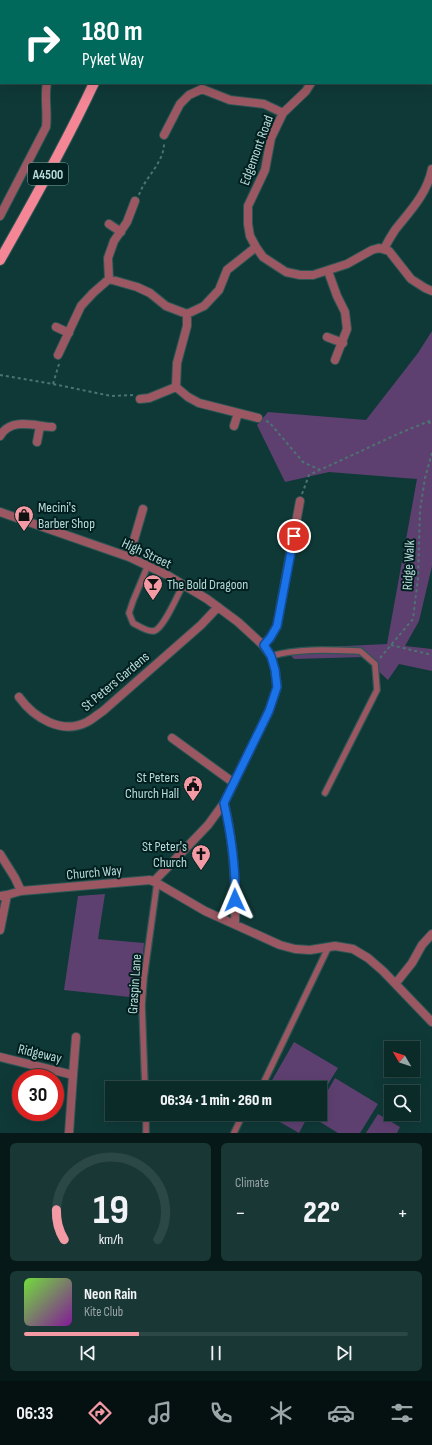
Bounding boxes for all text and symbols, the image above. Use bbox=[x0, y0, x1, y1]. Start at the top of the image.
text: 180 m bbox=[82, 15, 142, 48]
icon: right bbox=[16, 16, 68, 68]
text: Pyket Way bbox=[82, 49, 144, 70]
street label: Edgemont Road bbox=[236, 113, 277, 188]
road number: A4500 bbox=[28, 163, 68, 185]
place label: Mecini's Barber Shop bbox=[38, 499, 95, 532]
shop icon: Mecini's Barber Shop bbox=[13, 504, 35, 532]
pin bbox=[277, 519, 311, 553]
icon: arrive bbox=[283, 525, 305, 547]
street label: High Street bbox=[119, 535, 174, 572]
street label: Ridge Walk bbox=[399, 539, 418, 591]
bar icon: The Bold Dragoon bbox=[142, 573, 164, 601]
place label: The Bold Dragoon bbox=[167, 576, 248, 593]
street label: St Peters Gardens bbox=[78, 648, 153, 715]
place label: St Peters Church Hall bbox=[125, 769, 179, 802]
public building icon: St Peters Church Hall bbox=[182, 774, 204, 802]
place label: St Peter's Church bbox=[142, 838, 187, 871]
church icon: St Peter's Church bbox=[190, 843, 212, 871]
street label: Church Way bbox=[66, 862, 123, 883]
position arrow bbox=[214, 879, 256, 921]
street label: Graspin Lane bbox=[124, 953, 145, 1015]
street label: Ridgeway bbox=[16, 1040, 64, 1067]
north arrow bbox=[384, 1041, 420, 1077]
map controls bbox=[384, 1041, 420, 1121]
speed limit sign: 30 bbox=[12, 1069, 64, 1121]
button: search bbox=[384, 1085, 420, 1121]
text: 06:34 · 1 min · 260 m bbox=[160, 1091, 272, 1110]
text: Climate bbox=[235, 1175, 269, 1191]
text: 19 bbox=[92, 1186, 129, 1235]
text: 22° bbox=[303, 1195, 340, 1231]
text: − bbox=[235, 1200, 246, 1227]
text: + bbox=[397, 1200, 408, 1227]
text: km/h bbox=[98, 1231, 123, 1248]
text: Neon Rain bbox=[84, 1285, 137, 1304]
text: Kite Club bbox=[84, 1304, 123, 1320]
icon: previous bbox=[77, 1342, 99, 1364]
icon: pause bbox=[205, 1342, 227, 1364]
icon: next bbox=[333, 1342, 355, 1364]
icon: directions bbox=[86, 1399, 114, 1427]
icon: music bbox=[146, 1399, 174, 1427]
icon: phone bbox=[207, 1399, 235, 1427]
icon: climate bbox=[267, 1399, 295, 1427]
icon: car bbox=[327, 1399, 355, 1427]
icon: filters bbox=[388, 1399, 416, 1427]
text: 06:33 bbox=[16, 1403, 53, 1424]

